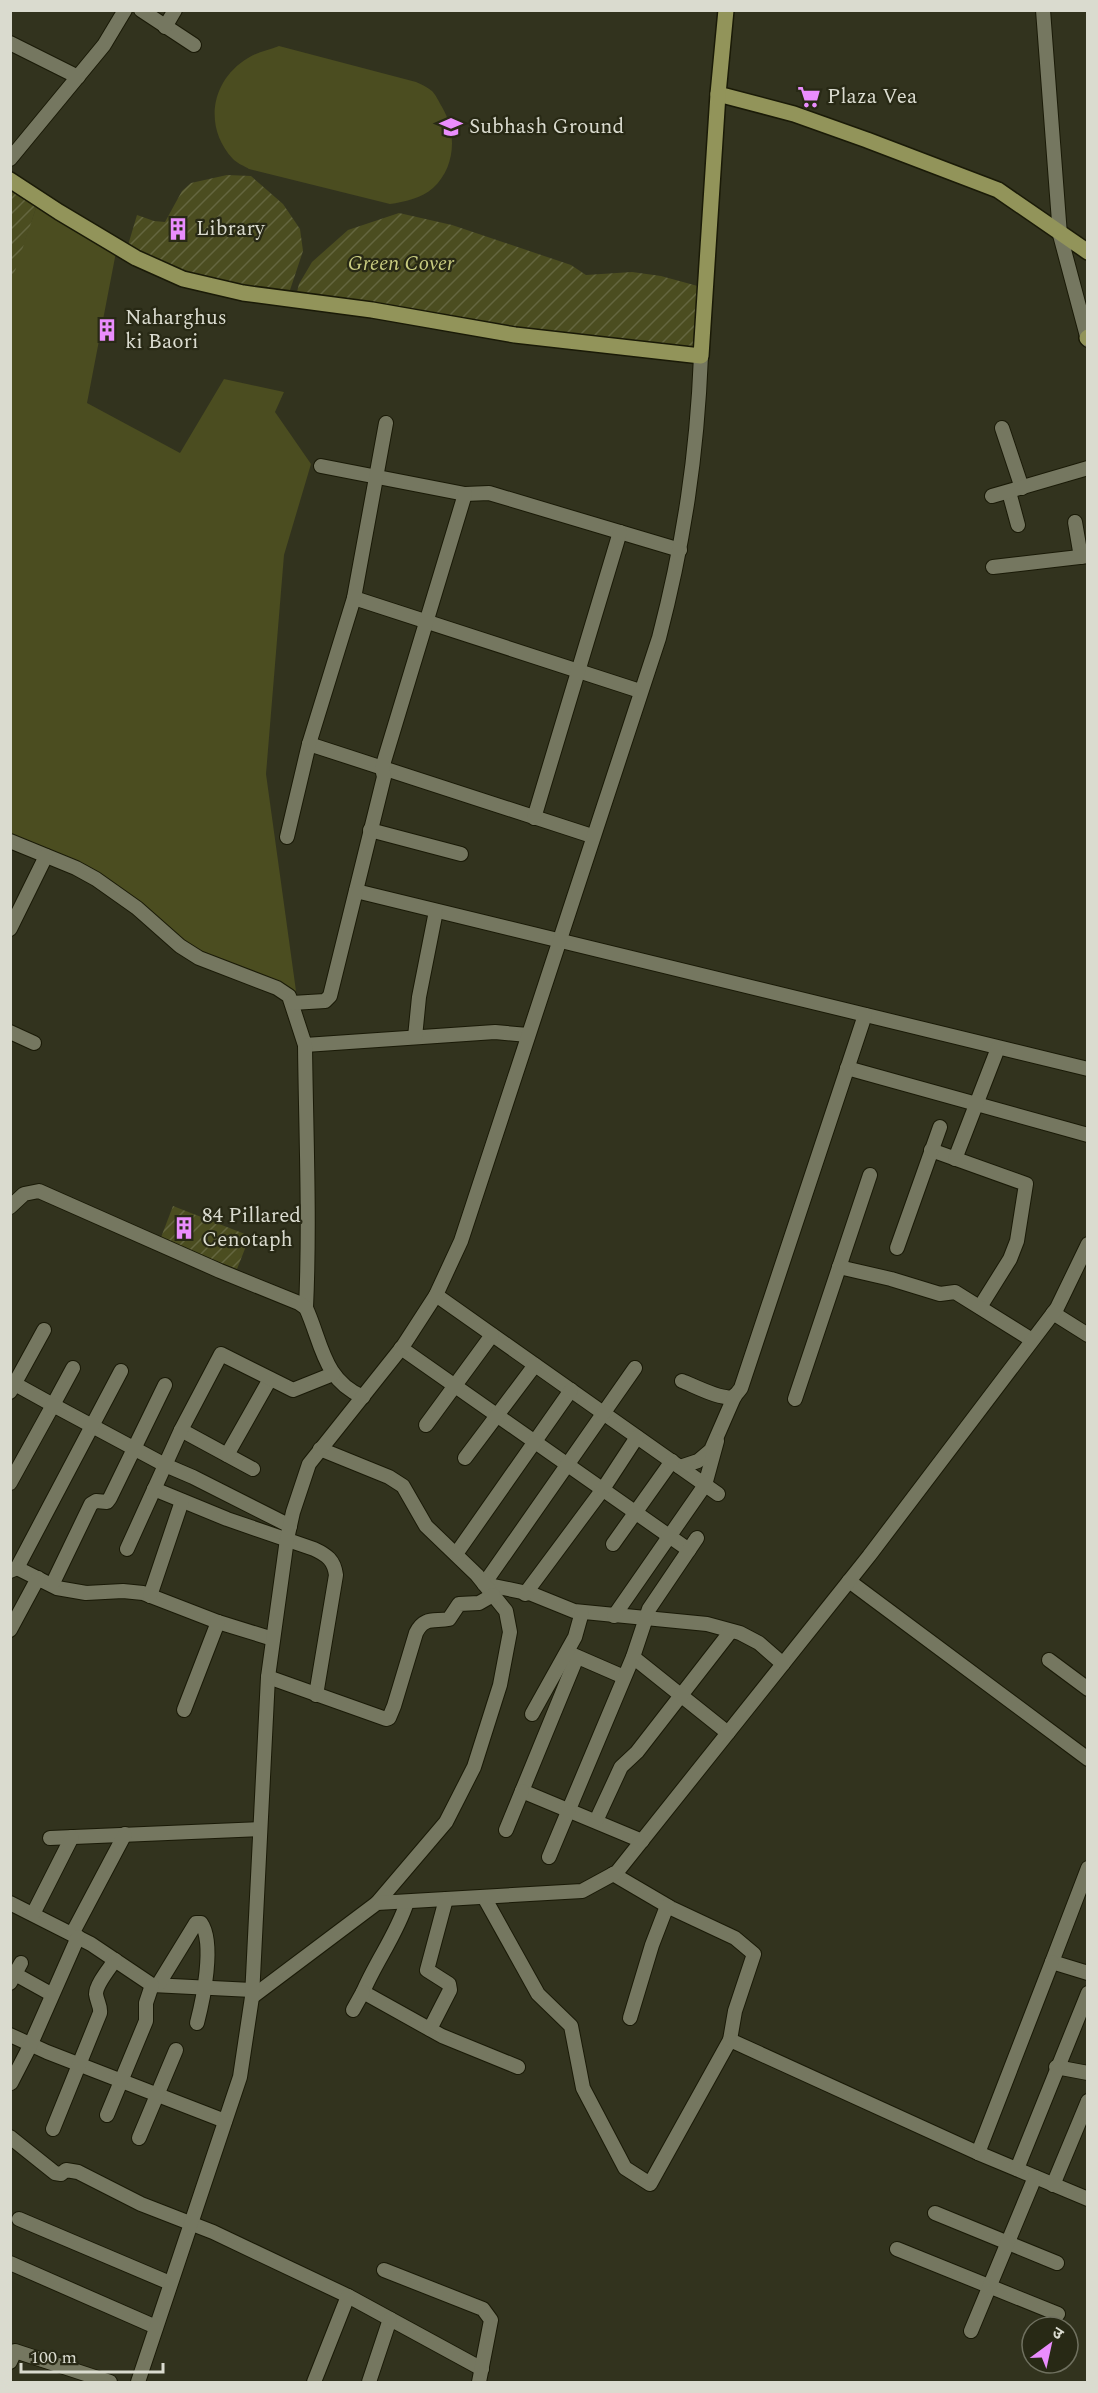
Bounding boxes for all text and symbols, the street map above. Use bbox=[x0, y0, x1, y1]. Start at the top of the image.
place label: Plaza Vea bbox=[827, 81, 918, 113]
supermarket icon: Plaza Vea bbox=[796, 84, 822, 110]
place label: Subhash Ground bbox=[469, 111, 624, 143]
school or university icon: Subhash Ground bbox=[438, 114, 464, 140]
place label: Library bbox=[196, 213, 266, 245]
building icon: Library bbox=[165, 216, 191, 242]
park label: Green Cover bbox=[348, 248, 455, 280]
place label: Naharghus ki Baori bbox=[125, 302, 227, 358]
building icon: Naharghus ki Baori bbox=[94, 317, 120, 343]
place label: 84 Pillared Cenotaph bbox=[202, 1200, 301, 1256]
building icon: 84 Pillared Cenotaph bbox=[171, 1215, 197, 1241]
north arrow bbox=[1020, 2315, 1080, 2375]
text: उ bbox=[1047, 2321, 1069, 2346]
scale bar bbox=[21, 2336, 164, 2374]
text: 100 m bbox=[30, 2344, 77, 2371]

